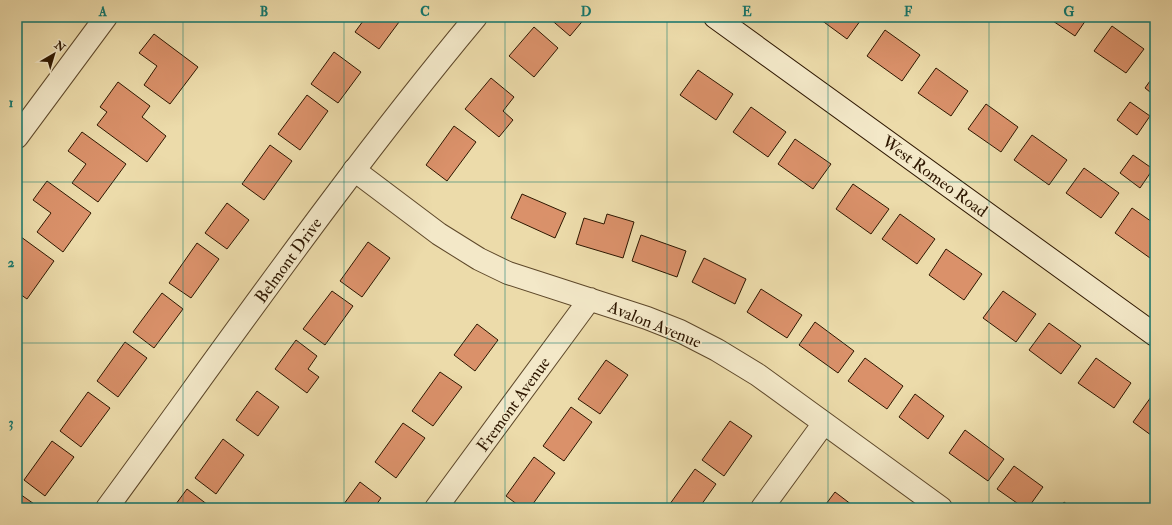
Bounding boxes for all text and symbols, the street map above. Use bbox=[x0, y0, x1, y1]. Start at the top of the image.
text: A bbox=[98, 4, 108, 20]
text: B bbox=[260, 4, 268, 20]
text: C bbox=[420, 4, 430, 20]
text: D bbox=[581, 4, 592, 20]
text: E bbox=[742, 4, 752, 20]
text: F bbox=[904, 4, 913, 20]
text: G bbox=[1064, 4, 1075, 20]
north arrow bbox=[34, 34, 74, 74]
text: N bbox=[51, 38, 69, 55]
text: 1 bbox=[9, 95, 14, 111]
street label: West Romeo Road bbox=[877, 130, 992, 222]
street label: Belmont Drive bbox=[250, 213, 326, 307]
text: 2 bbox=[8, 255, 15, 271]
street label: Avalon Avenue bbox=[604, 296, 704, 353]
street label: Fremont Avenue bbox=[472, 353, 555, 456]
text: 3 bbox=[9, 415, 14, 431]

